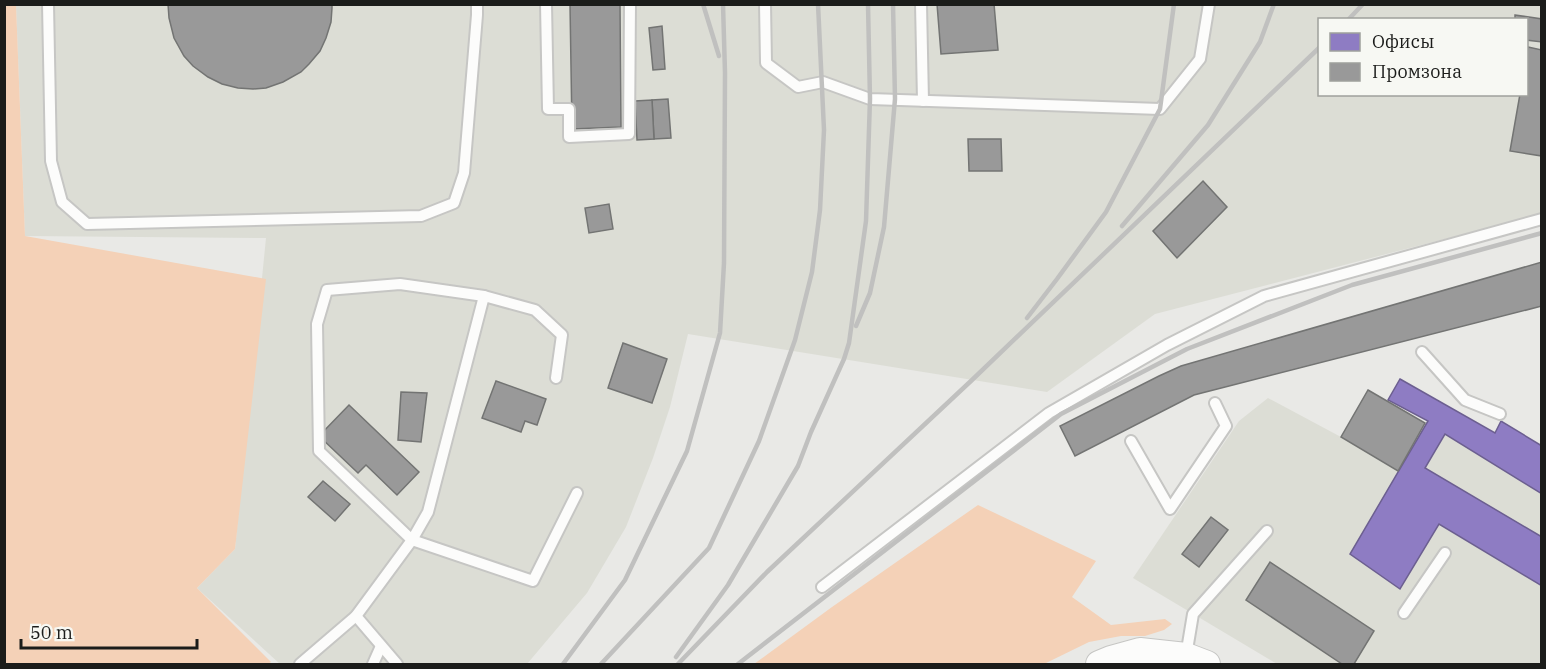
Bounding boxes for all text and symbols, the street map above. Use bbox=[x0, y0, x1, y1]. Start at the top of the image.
legend bbox=[1318, 18, 1528, 96]
text: Офисы bbox=[1372, 30, 1434, 53]
text: Промзона bbox=[1372, 60, 1462, 83]
scale bar bbox=[21, 612, 196, 650]
text: 50 m bbox=[30, 621, 73, 644]

